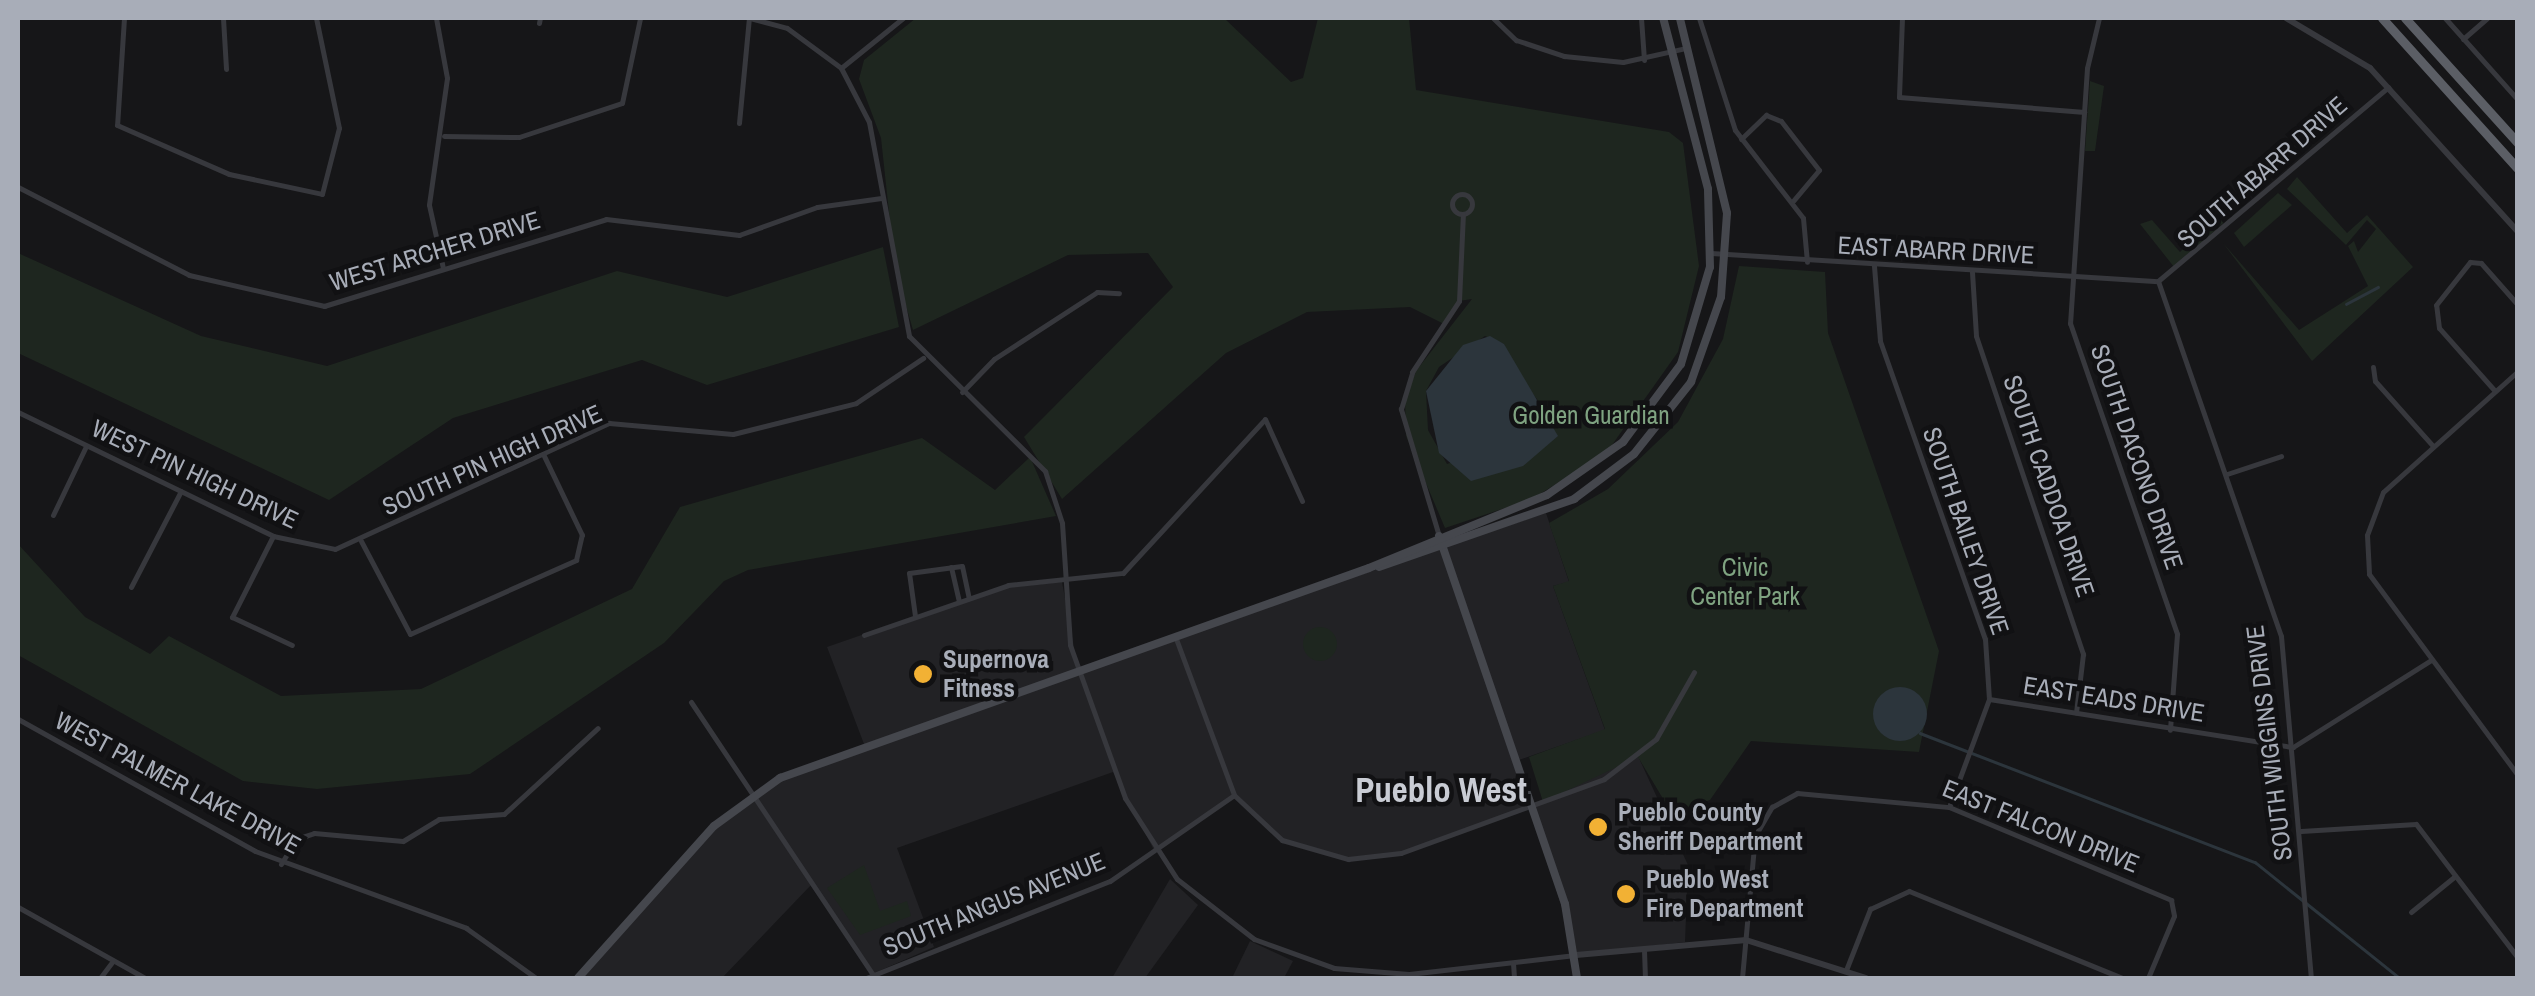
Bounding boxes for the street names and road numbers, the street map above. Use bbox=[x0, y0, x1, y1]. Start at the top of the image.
street label: SOUTH ABARR DRIVE bbox=[2170, 90, 2354, 254]
street label: WEST ARCHER DRIVE bbox=[326, 205, 544, 297]
street label: EAST ABARR DRIVE bbox=[1836, 230, 2036, 270]
street label: SOUTH DACONO DRIVE bbox=[2084, 341, 2190, 573]
street label: SOUTH CADDOA DRIVE bbox=[1997, 371, 2101, 601]
street label: SOUTH PIN HIGH DRIVE bbox=[378, 398, 606, 522]
street label: WEST PIN HIGH DRIVE bbox=[87, 413, 303, 535]
street label: SOUTH BAILEY DRIVE bbox=[1916, 423, 2016, 639]
street label: SOUTH WIGGINS DRIVE bbox=[2240, 624, 2298, 862]
street label: EAST EADS DRIVE bbox=[2021, 670, 2207, 728]
street label: WEST PALMER LAKE DRIVE bbox=[50, 705, 306, 861]
street label: EAST FALCON DRIVE bbox=[1938, 773, 2144, 879]
street label: SOUTH ANGUS AVENUE bbox=[878, 845, 1110, 963]

